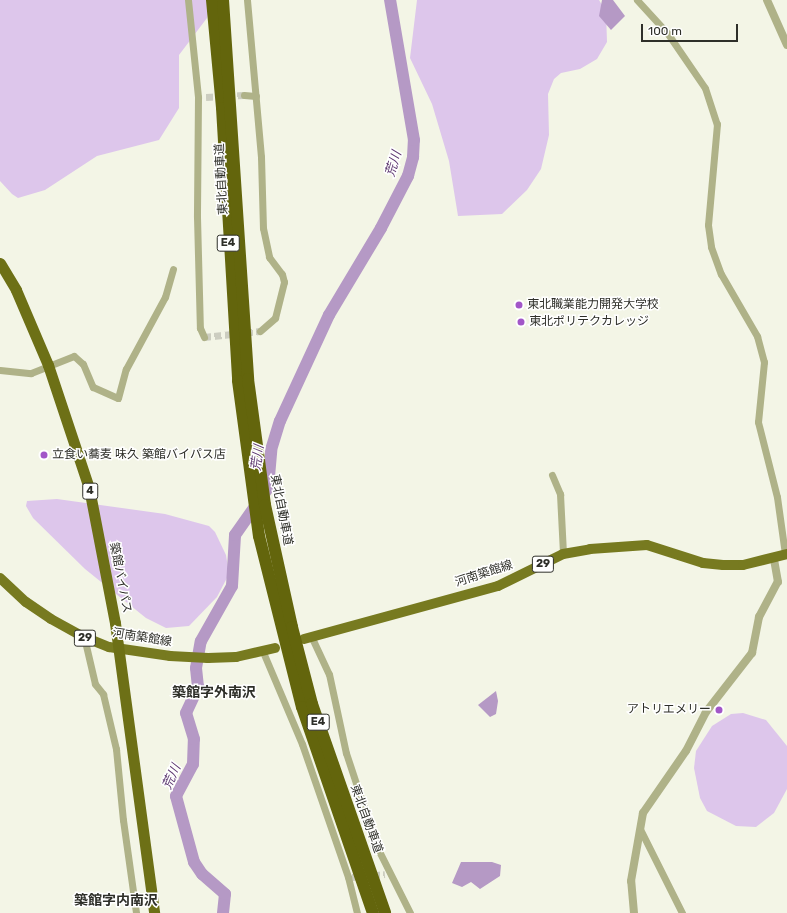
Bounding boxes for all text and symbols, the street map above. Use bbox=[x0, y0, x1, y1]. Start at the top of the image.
scale bar bbox=[643, 16, 740, 42]
text: 100 m bbox=[648, 24, 682, 38]
street label: 東北自動車道 bbox=[213, 143, 231, 215]
water label: 荒川 bbox=[383, 149, 405, 179]
road number: E4 bbox=[216, 234, 240, 252]
place label: 東北職業能力開発大学校 bbox=[527, 298, 659, 312]
marker: 東北職業能力開発大学校 bbox=[514, 300, 524, 310]
place label: 東北ポリテクカレッジ bbox=[529, 315, 649, 329]
marker: 東北ポリテクカレッジ bbox=[516, 317, 526, 327]
water label: 荒川 bbox=[248, 444, 268, 472]
place label: 立食い蕎麦 味久 築館バイパス店 bbox=[52, 448, 226, 462]
marker: 立食い蕎麦 味久 築館バイパス店 bbox=[39, 450, 49, 460]
street label: 東北自動車道 bbox=[267, 473, 295, 547]
road number: 4 bbox=[82, 482, 98, 500]
street label: 築館バイパス bbox=[106, 541, 134, 615]
road number: 29 bbox=[531, 555, 555, 573]
street label: 河南築館線 bbox=[453, 558, 515, 590]
street label: 河南築館線 bbox=[111, 626, 173, 650]
road number: 29 bbox=[73, 629, 97, 647]
district label: 築館字外南沢 bbox=[172, 685, 256, 701]
place label: アトリエメリー bbox=[627, 703, 711, 717]
marker: アトリエメリー bbox=[714, 705, 724, 715]
road number: E4 bbox=[306, 713, 330, 731]
water label: 荒川 bbox=[160, 762, 184, 792]
street label: 東北自動車道 bbox=[347, 783, 385, 855]
district label: 築館字内南沢 bbox=[74, 893, 158, 909]

